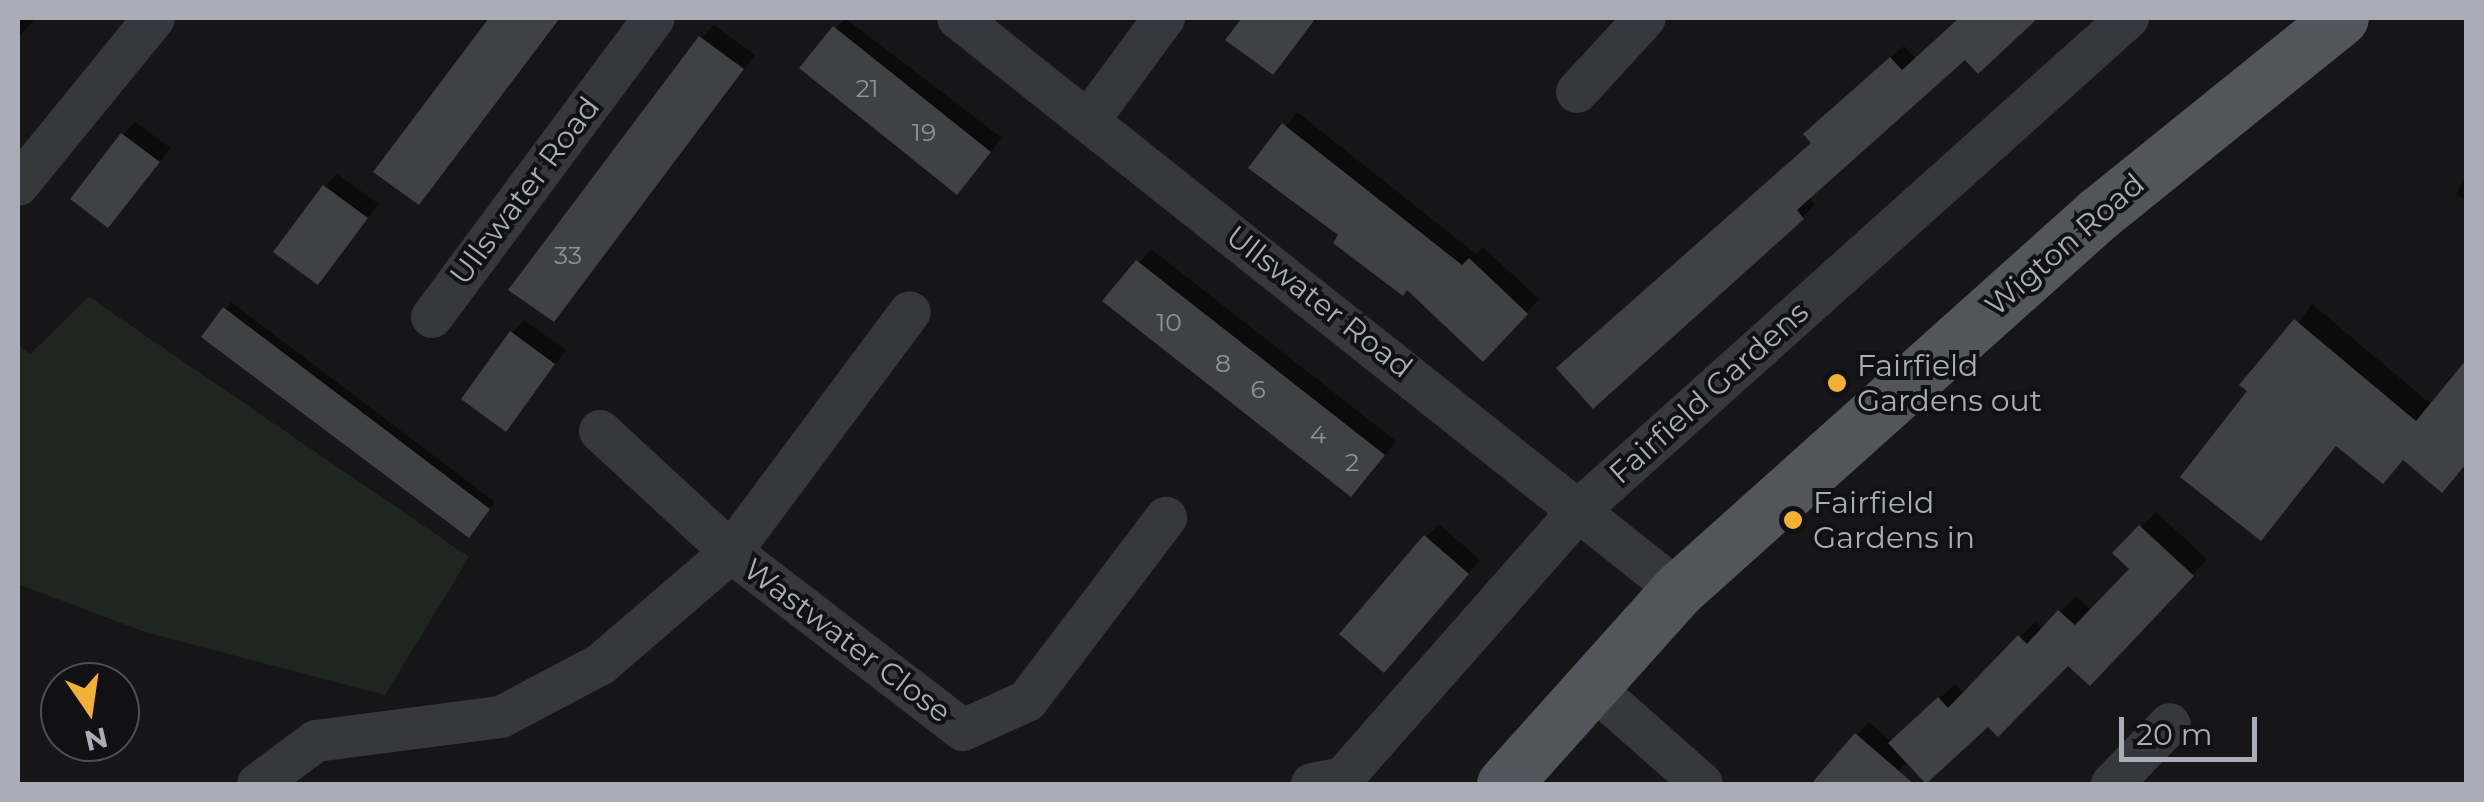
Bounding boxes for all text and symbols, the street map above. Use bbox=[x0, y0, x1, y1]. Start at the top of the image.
house number: 21 bbox=[855, 73, 879, 103]
street label: Ullswater Road bbox=[443, 90, 607, 292]
house number: 19 bbox=[912, 117, 936, 147]
street label: Wigton Road bbox=[1978, 166, 2152, 324]
street label: Ullswater Road bbox=[1219, 218, 1419, 386]
house number: 33 bbox=[554, 240, 582, 270]
street label: Fairfield Gardens bbox=[1602, 294, 1816, 492]
house number: 10 bbox=[1156, 307, 1182, 337]
house number: 8 bbox=[1215, 348, 1231, 378]
place label: Fairfield Gardens out bbox=[1857, 348, 2042, 418]
marker: Fairfield Gardens out bbox=[1826, 372, 1848, 394]
house number: 6 bbox=[1250, 374, 1266, 404]
house number: 4 bbox=[1310, 419, 1326, 449]
house number: 2 bbox=[1345, 447, 1359, 477]
place label: Fairfield Gardens in bbox=[1813, 485, 1975, 556]
marker: Fairfield Gardens in bbox=[1782, 509, 1804, 531]
street label: Wastwater Close bbox=[736, 551, 958, 731]
north arrow bbox=[40, 662, 140, 762]
scale bar bbox=[2124, 697, 2262, 759]
text: 20 m bbox=[2136, 716, 2213, 753]
text: N bbox=[81, 720, 111, 758]

